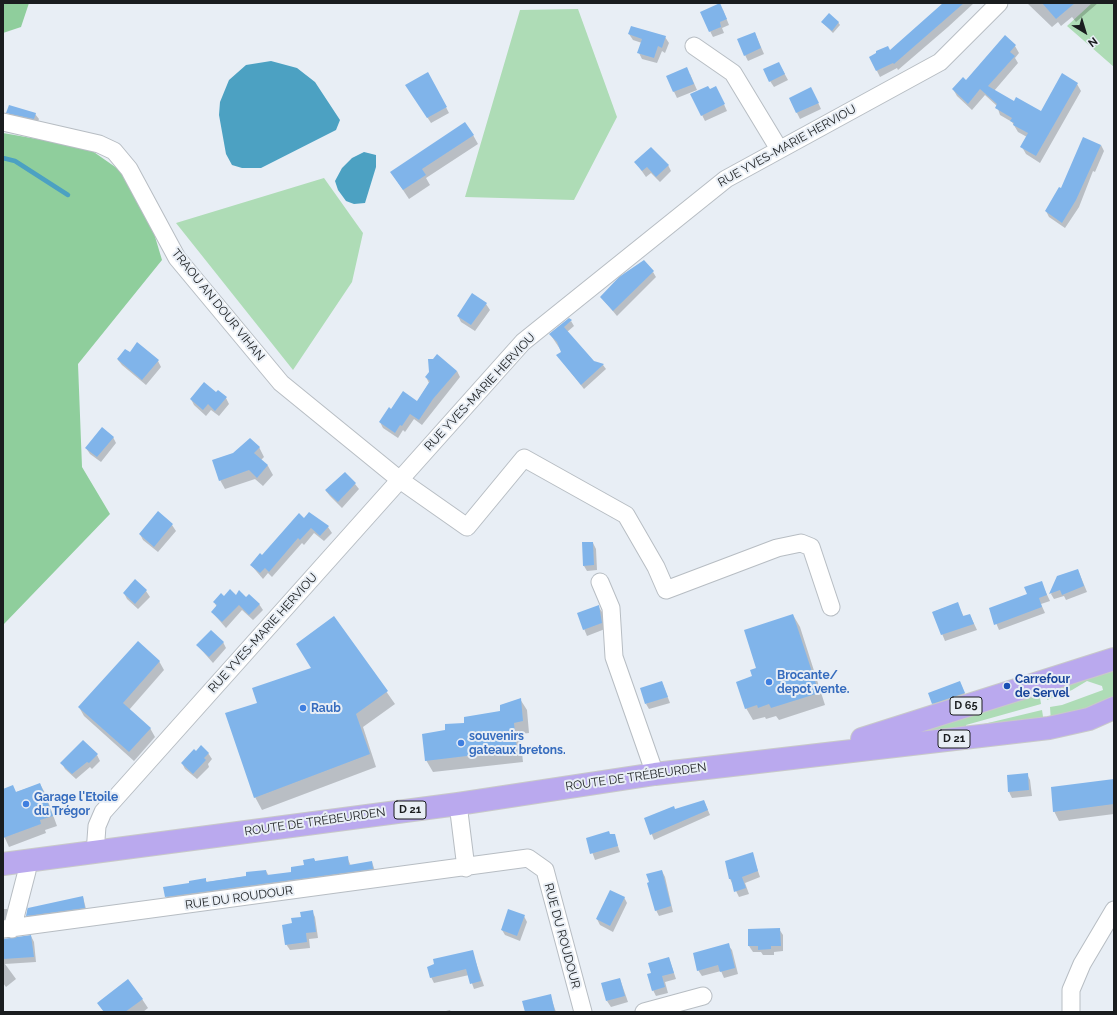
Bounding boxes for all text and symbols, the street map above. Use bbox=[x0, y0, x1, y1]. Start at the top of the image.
north arrow bbox=[1065, 12, 1105, 52]
text: N bbox=[1085, 34, 1100, 50]
street label: RUE YVES-MARIE HERVIOU bbox=[715, 102, 859, 190]
street label: TRAOU AN DOUR VIHAN bbox=[169, 246, 267, 364]
street label: RUE YVES-MARIE HERVIOU bbox=[422, 330, 538, 454]
street label: RUE YVES-MARIE HERVIOU bbox=[206, 570, 320, 696]
place label: Brocante/ depot vente. bbox=[777, 668, 849, 696]
place label: Carrefour de Servel bbox=[1015, 672, 1070, 700]
marker: Brocante/ depot vente. bbox=[764, 677, 774, 687]
marker: Carrefour de Servel bbox=[1002, 681, 1012, 691]
road number: D 65 bbox=[950, 697, 982, 715]
place label: Raub bbox=[311, 701, 341, 715]
marker: Raub bbox=[298, 703, 308, 713]
place label: souvenirs gateaux bretons. bbox=[469, 729, 566, 757]
road number: D 21 bbox=[938, 730, 970, 748]
marker: souvenirs gateaux bretons. bbox=[456, 738, 466, 748]
street label: ROUTE DE TRÉBEURDEN bbox=[565, 760, 707, 794]
place label: Garage l'Etoile du Trégor bbox=[34, 790, 118, 818]
marker: Garage l'Etoile du Trégor bbox=[21, 799, 31, 809]
road number: D 21 bbox=[394, 801, 426, 819]
street label: ROUTE DE TRÉBEURDEN bbox=[244, 805, 386, 839]
street label: RUE DU ROUDOUR bbox=[541, 882, 583, 990]
street label: RUE DU ROUDOUR bbox=[184, 883, 294, 913]

